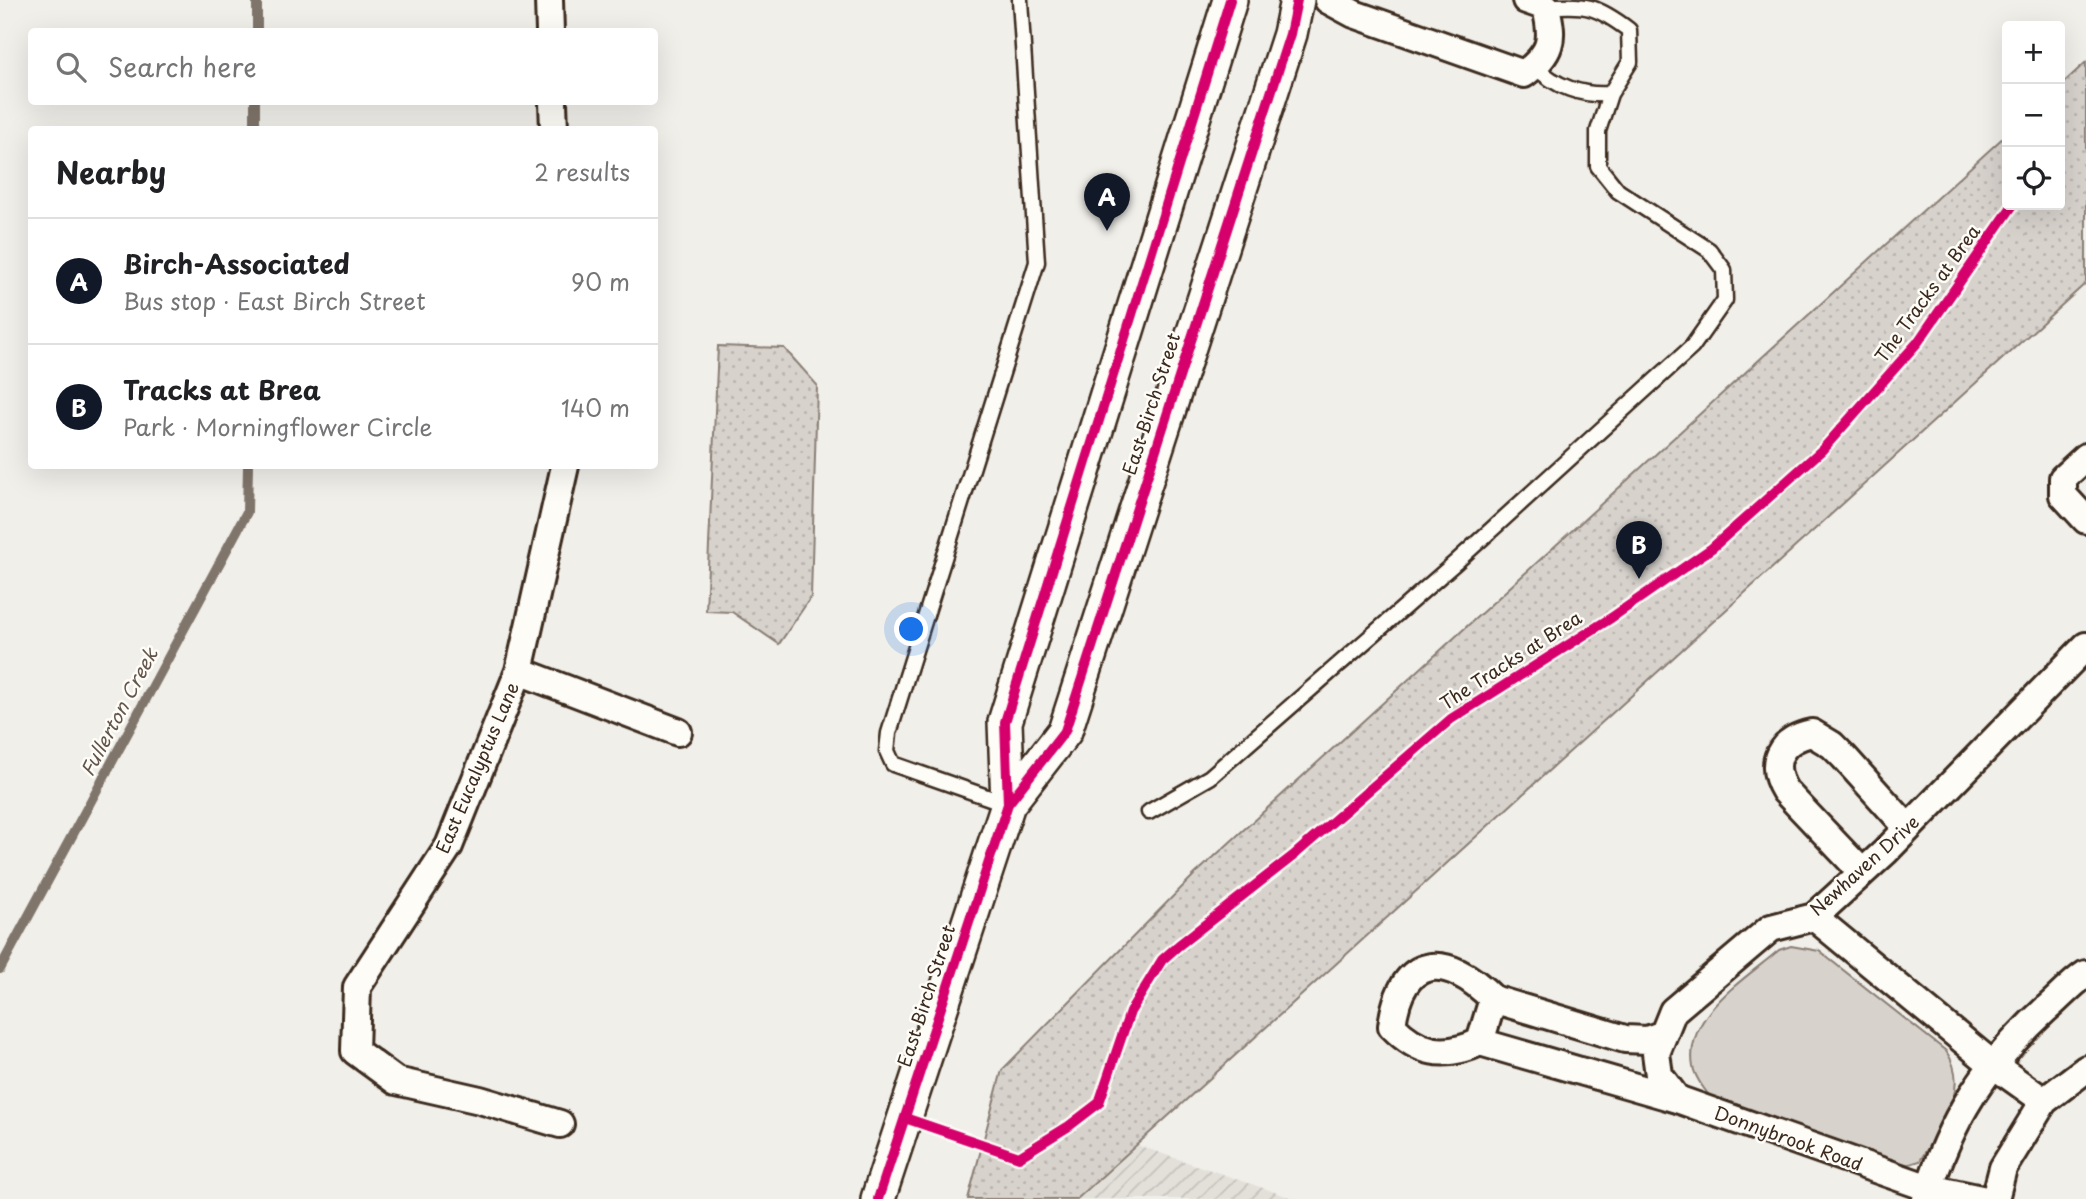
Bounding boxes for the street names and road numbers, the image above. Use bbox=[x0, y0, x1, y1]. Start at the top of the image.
street label: The Tracks at Brea bbox=[1868, 218, 1986, 367]
street label: East Birch Street bbox=[1115, 329, 1186, 478]
street label: The Tracks at Brea bbox=[1434, 603, 1587, 716]
street label: East Eucalyptus Lane bbox=[428, 677, 525, 857]
street label: Newhaven Drive bbox=[1803, 808, 1925, 921]
street label: East Birch Street bbox=[890, 921, 961, 1070]
street label: Donnybrook Road bbox=[1710, 1098, 1867, 1177]

